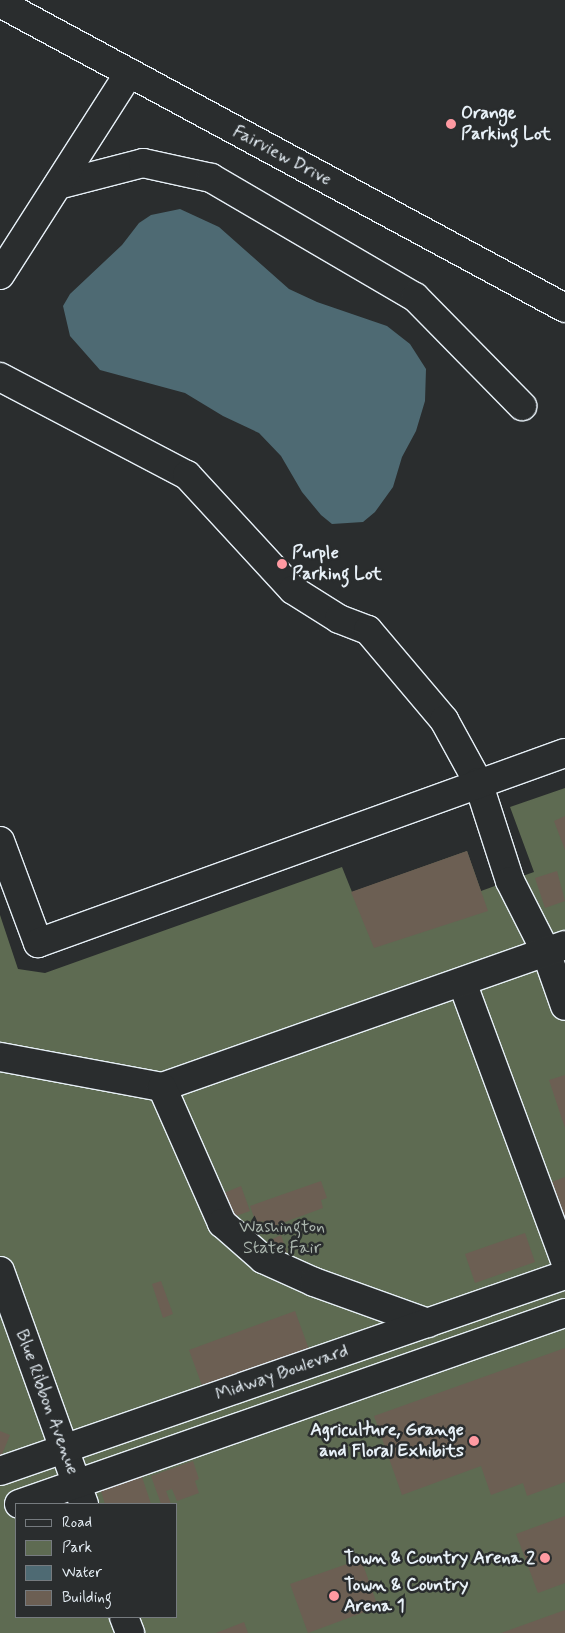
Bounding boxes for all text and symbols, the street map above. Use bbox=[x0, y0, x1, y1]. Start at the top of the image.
place label: Orange Parking Lot bbox=[461, 103, 548, 146]
marker: Orange Parking Lot bbox=[445, 118, 457, 130]
street label: Fairview Drive bbox=[229, 121, 335, 191]
place label: Purple Parking Lot bbox=[292, 543, 379, 586]
marker: Purple Parking Lot bbox=[276, 558, 288, 570]
park label: Washington State Fair bbox=[239, 1217, 325, 1260]
street label: Blue Ribbon Avenue bbox=[11, 1328, 83, 1476]
street label: Midway Boulevard bbox=[214, 1341, 350, 1405]
place label: Agriculture, Grange and Floral Exhibits bbox=[310, 1420, 464, 1462]
marker: Agriculture, Grange and Floral Exhibits bbox=[468, 1435, 480, 1447]
legend bbox=[15, 1503, 178, 1618]
text: Road bbox=[62, 1513, 92, 1533]
text: Park bbox=[62, 1538, 92, 1558]
place label: Town & Country Arena 2 bbox=[344, 1547, 535, 1569]
marker: Town & Country Arena 2 bbox=[539, 1552, 551, 1564]
text: Water bbox=[62, 1563, 102, 1583]
place label: Town & Country Arena 1 bbox=[344, 1575, 469, 1618]
text: Building bbox=[62, 1588, 112, 1608]
marker: Town & Country Arena 1 bbox=[328, 1590, 340, 1602]

